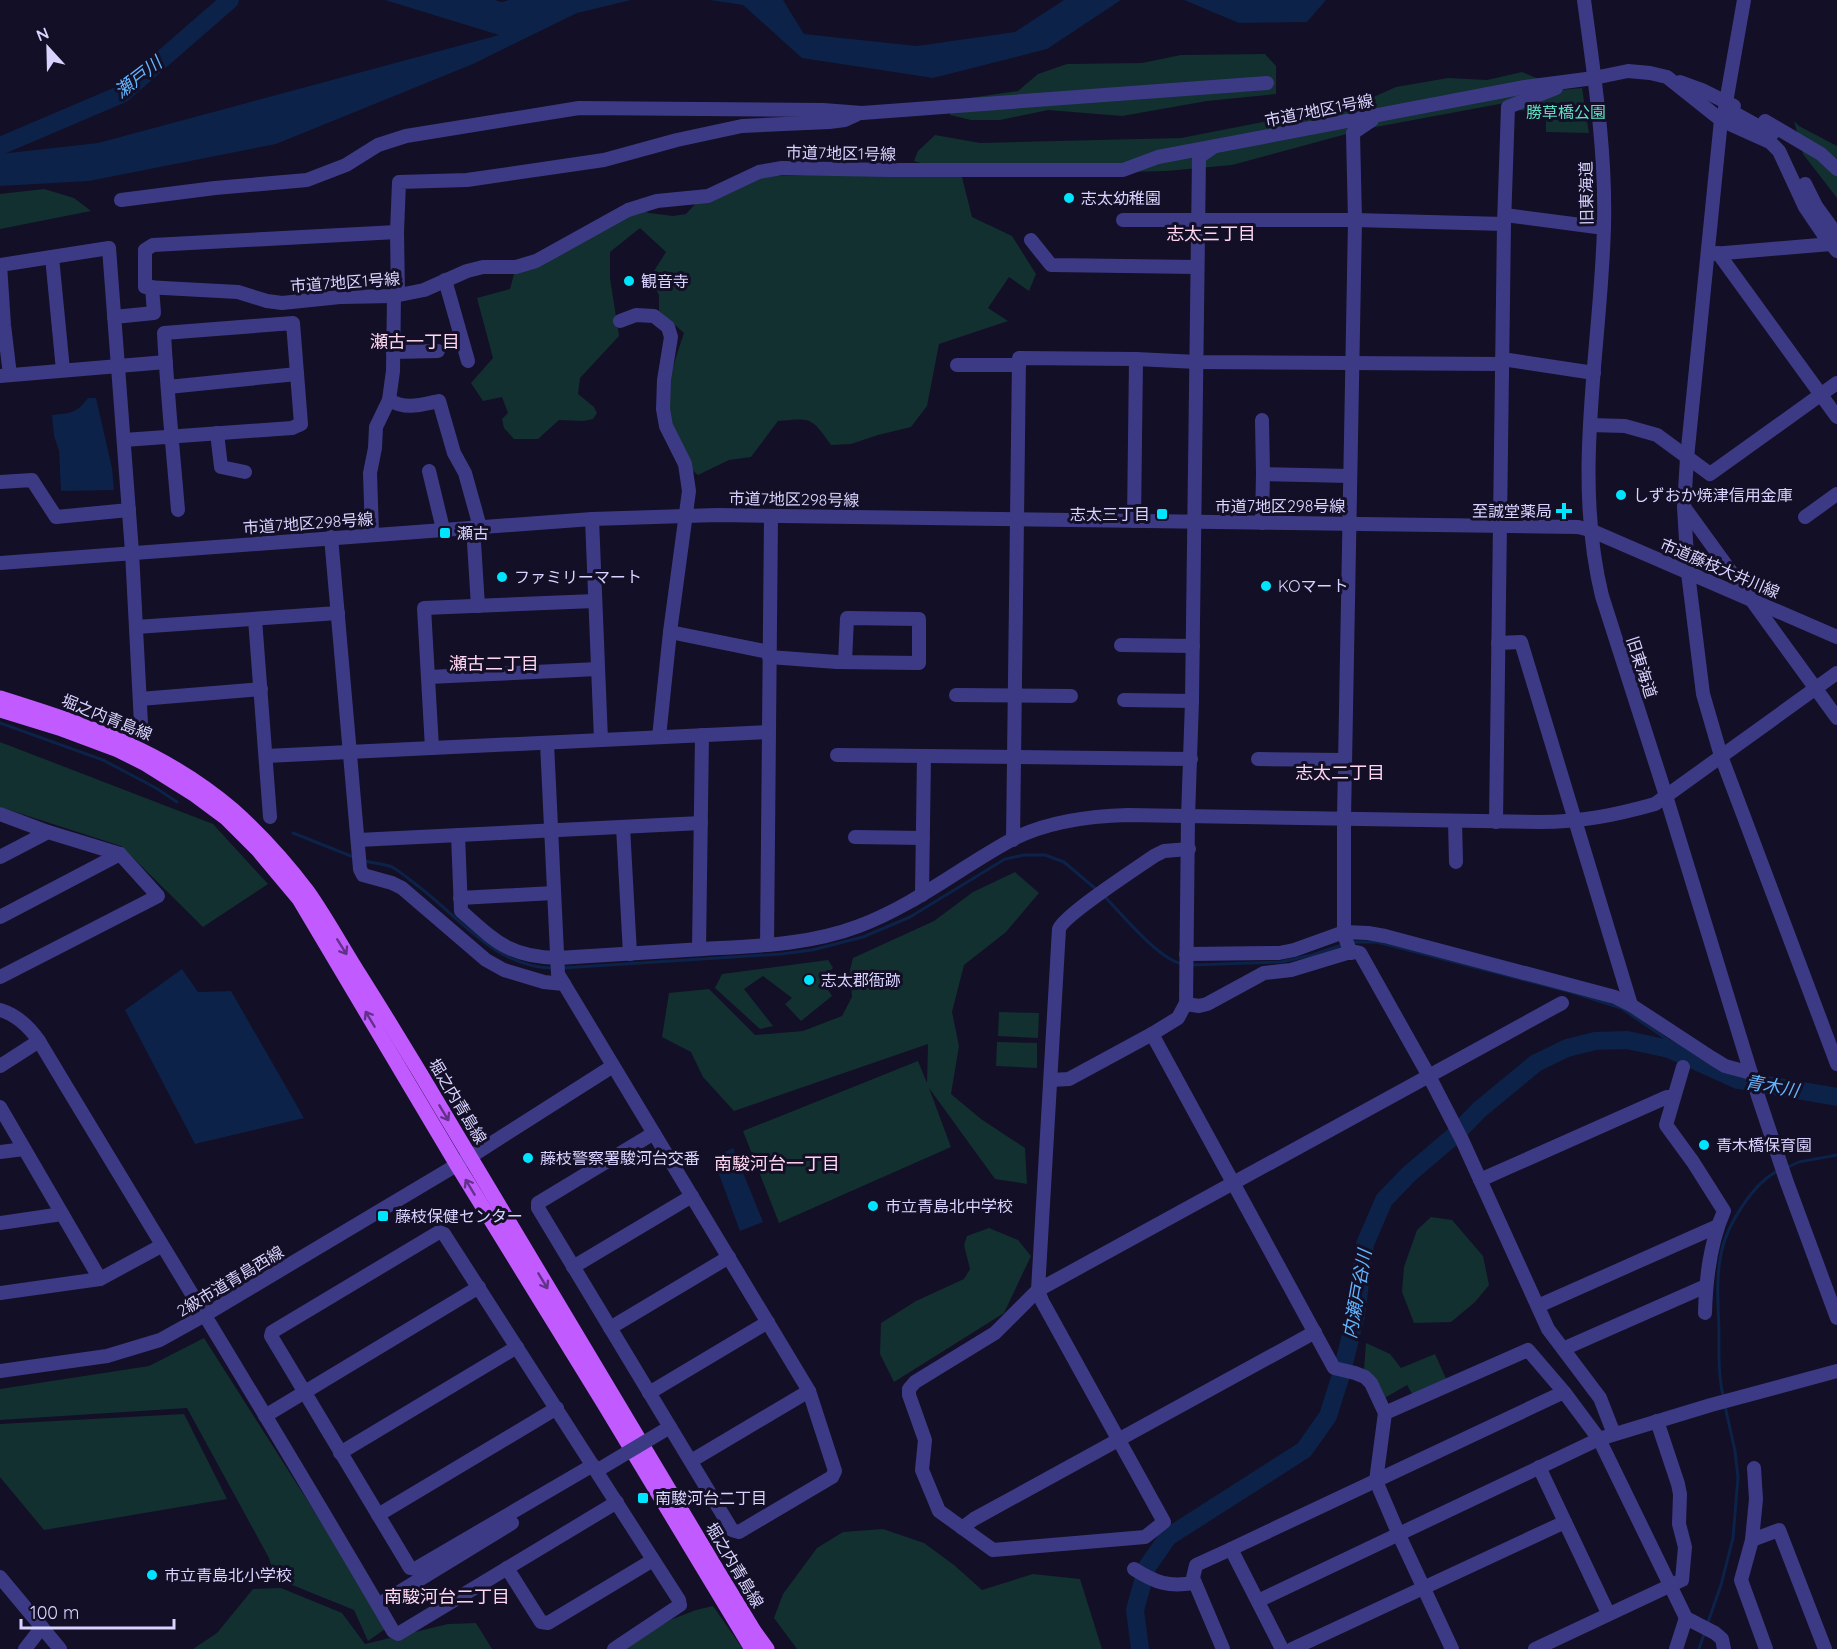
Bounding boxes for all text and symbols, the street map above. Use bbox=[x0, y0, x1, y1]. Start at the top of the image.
north arrow bbox=[18, 18, 78, 78]
text: N bbox=[33, 23, 52, 46]
water label: 瀬戸川 bbox=[110, 50, 168, 103]
street label: 市道7地区1号線 bbox=[1263, 90, 1375, 130]
park label: 勝草橋公園 bbox=[1526, 102, 1606, 122]
street label: 市道7地区1号線 bbox=[786, 142, 896, 164]
street label: 旧東海道 bbox=[1575, 161, 1597, 225]
place label: 志太幼稚園 bbox=[1081, 188, 1161, 208]
marker: 志太幼稚園 bbox=[1062, 191, 1076, 205]
district label: 志太三丁目 bbox=[1166, 222, 1256, 245]
street label: 市道7地区1号線 bbox=[289, 268, 401, 296]
place label: 観音寺 bbox=[641, 271, 689, 291]
marker: 観音寺 bbox=[622, 274, 636, 288]
district label: 瀬古一丁目 bbox=[370, 330, 460, 353]
place label: しずおか焼津信用金庫 bbox=[1633, 485, 1793, 505]
street label: 市道7地区298号線 bbox=[729, 488, 859, 510]
marker: しずおか焼津信用金庫 bbox=[1614, 488, 1628, 502]
street label: 市道7地区298号線 bbox=[1215, 496, 1345, 516]
place label: 至誠堂薬局 bbox=[1472, 501, 1552, 521]
place label: 志太三丁目 bbox=[1070, 504, 1150, 524]
marker: 至誠堂薬局 bbox=[1557, 504, 1571, 518]
marker: 志太三丁目 bbox=[1155, 507, 1169, 521]
street label: 市道7地区298号線 bbox=[242, 508, 374, 538]
place label: 瀬古 bbox=[457, 523, 489, 543]
marker: 瀬古 bbox=[438, 526, 452, 540]
street label: 市道藤枝大井川線 bbox=[1657, 534, 1783, 602]
place label: ファミリーマート bbox=[514, 567, 642, 587]
marker: ファミリーマート bbox=[495, 570, 509, 584]
place label: KOマート bbox=[1278, 576, 1349, 596]
marker: KOマート bbox=[1259, 579, 1273, 593]
street label: 旧東海道 bbox=[1623, 633, 1661, 701]
district label: 瀬古二丁目 bbox=[449, 652, 539, 675]
street label: 堀之内青島線 bbox=[59, 690, 155, 744]
district label: 志太二丁目 bbox=[1295, 761, 1385, 784]
one-way arrow bbox=[337, 938, 349, 955]
place label: 志太郡衙跡 bbox=[821, 970, 901, 990]
marker: 志太郡衙跡 bbox=[802, 973, 816, 987]
one-way arrow bbox=[364, 1011, 376, 1028]
street label: 堀之内青島線 bbox=[425, 1055, 491, 1147]
water label: 青木川 bbox=[1743, 1070, 1803, 1102]
one-way arrow bbox=[438, 1104, 450, 1121]
place label: 青木橋保育園 bbox=[1716, 1135, 1812, 1155]
marker: 青木橋保育園 bbox=[1697, 1138, 1711, 1152]
place label: 藤枝警察署駿河台交番 bbox=[540, 1148, 700, 1168]
marker: 藤枝警察署駿河台交番 bbox=[521, 1151, 535, 1165]
district label: 南駿河台一丁目 bbox=[714, 1152, 840, 1175]
one-way arrow bbox=[463, 1179, 475, 1196]
place label: 市立青島北中学校 bbox=[885, 1196, 1013, 1216]
marker: 市立青島北中学校 bbox=[866, 1199, 880, 1213]
place label: 藤枝保健センター bbox=[395, 1206, 523, 1226]
marker: 藤枝保健センター bbox=[376, 1209, 390, 1223]
street label: 2級市道青島西線 bbox=[173, 1241, 287, 1321]
water label: 内瀬戸谷川 bbox=[1338, 1246, 1376, 1340]
one-way arrow bbox=[538, 1272, 550, 1289]
place label: 南駿河台二丁目 bbox=[655, 1488, 767, 1508]
marker: 南駿河台二丁目 bbox=[636, 1491, 650, 1505]
street label: 堀之内青島線 bbox=[702, 1519, 768, 1611]
place label: 市立青島北小学校 bbox=[164, 1565, 292, 1585]
marker: 市立青島北小学校 bbox=[145, 1568, 159, 1582]
district label: 南駿河台二丁目 bbox=[384, 1585, 510, 1608]
scale bar bbox=[21, 1592, 174, 1630]
text: 100 m bbox=[30, 1601, 79, 1624]

